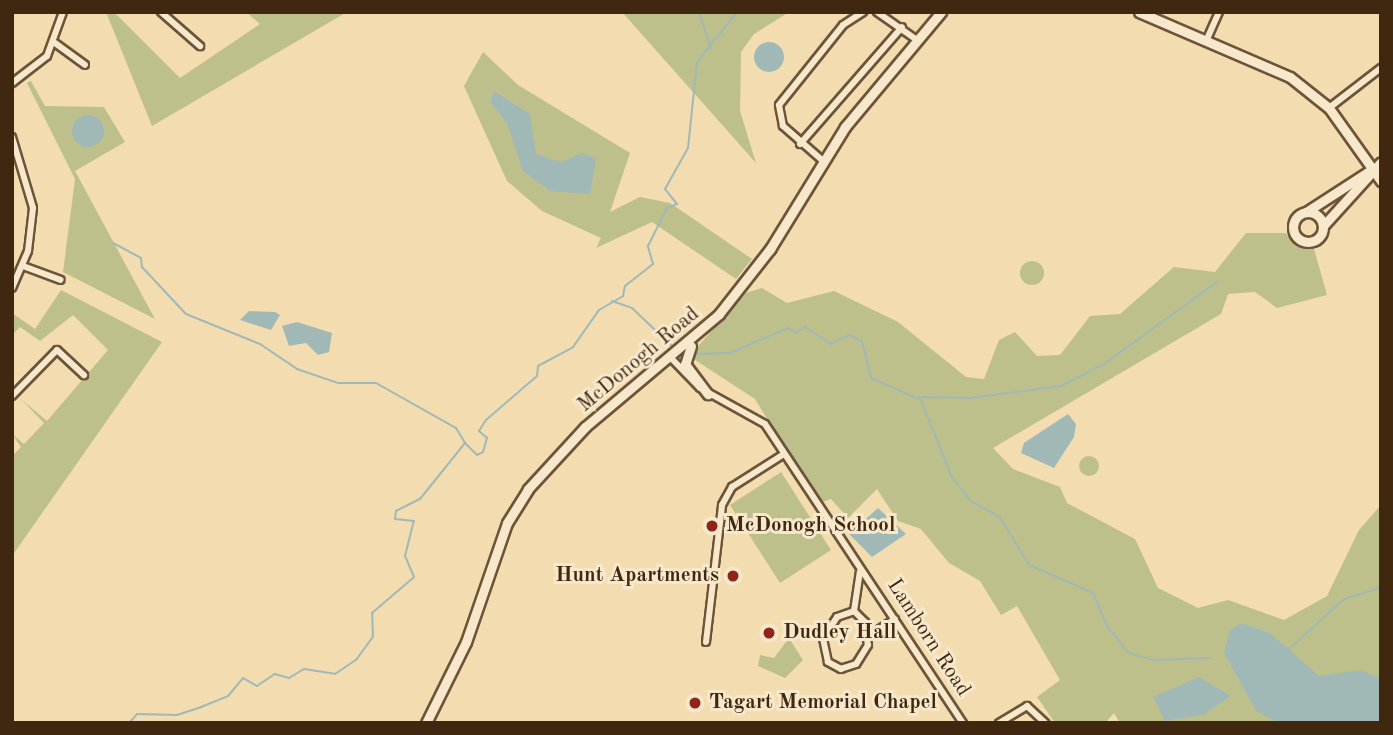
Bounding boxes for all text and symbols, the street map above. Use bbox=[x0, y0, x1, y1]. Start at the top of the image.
street label: McDonogh Road bbox=[573, 302, 705, 418]
place label: McDonogh School bbox=[726, 513, 895, 539]
marker: McDonogh School bbox=[704, 518, 720, 534]
place label: Hunt Apartments bbox=[555, 563, 719, 589]
marker: Hunt Apartments bbox=[725, 568, 741, 584]
street label: Lamborn Road bbox=[881, 575, 975, 701]
place label: Dudley Hall bbox=[783, 620, 897, 646]
marker: Dudley Hall bbox=[761, 625, 777, 641]
place label: Tagart Memorial Chapel bbox=[709, 690, 937, 716]
marker: Tagart Memorial Chapel bbox=[687, 695, 703, 711]

